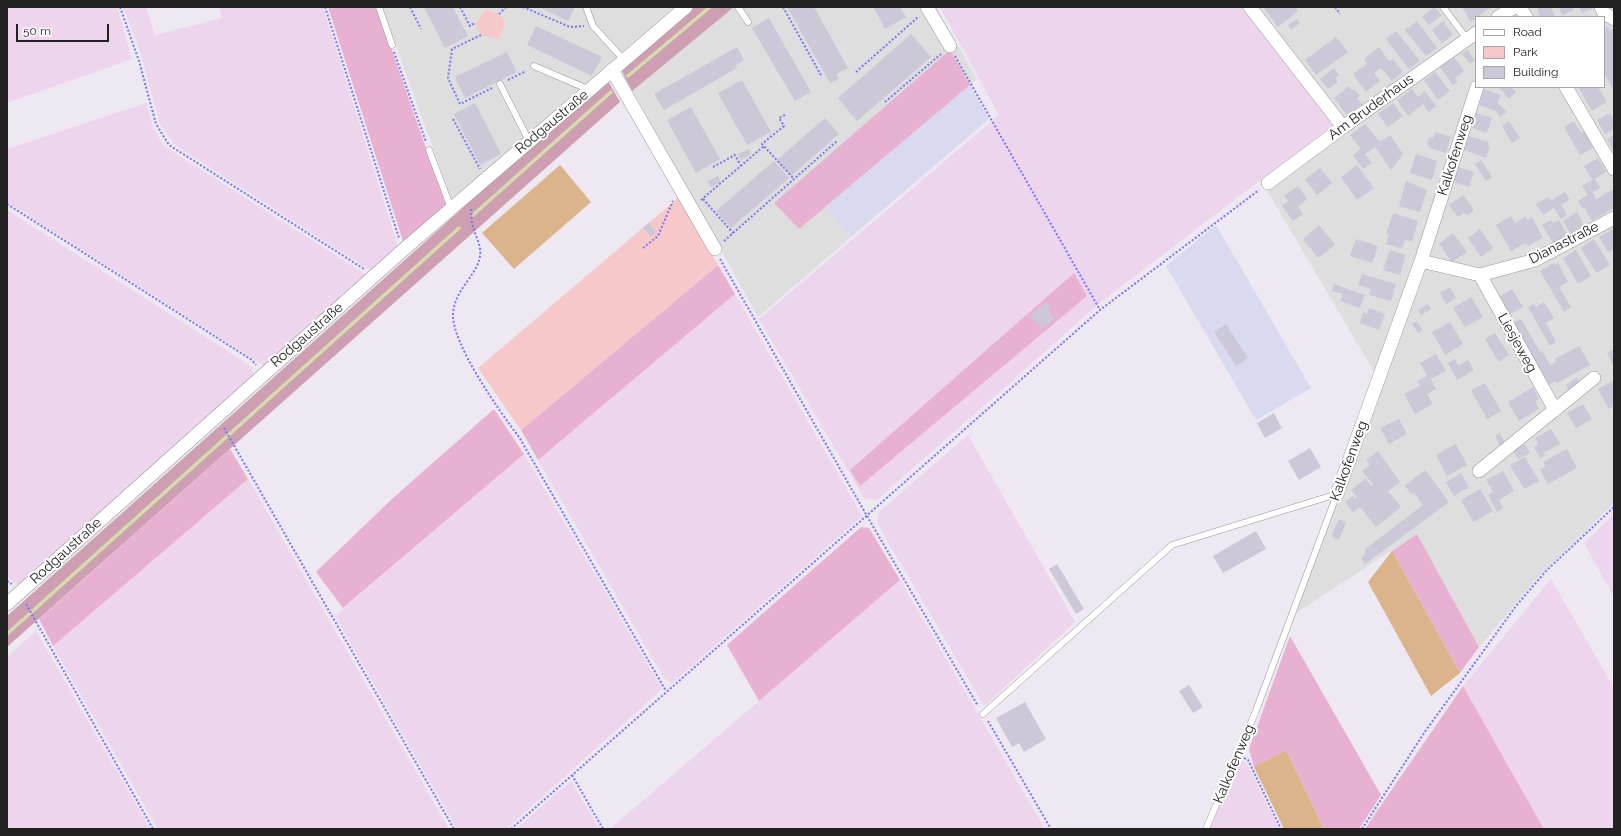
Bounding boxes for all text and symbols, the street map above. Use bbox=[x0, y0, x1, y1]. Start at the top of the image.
scale bar bbox=[18, 16, 111, 42]
legend bbox=[1475, 16, 1605, 88]
text: 50 m bbox=[23, 24, 51, 38]
text: Road bbox=[1513, 25, 1542, 39]
text: Park bbox=[1513, 45, 1538, 59]
text: Building bbox=[1513, 65, 1559, 79]
street label: Am Bruderhaus bbox=[1325, 70, 1417, 144]
street label: Rodgaustraße bbox=[512, 86, 592, 158]
street label: Kalkofenweg bbox=[1434, 112, 1476, 198]
street label: Dianastraße bbox=[1526, 218, 1602, 268]
street label: Rodgaustraße bbox=[267, 299, 347, 371]
street label: Liesjeweg bbox=[1494, 310, 1540, 376]
street label: Kalkofenweg bbox=[1327, 419, 1371, 503]
street label: Rodgaustraße bbox=[27, 514, 105, 588]
street label: Kalkofenweg bbox=[1210, 722, 1258, 806]

